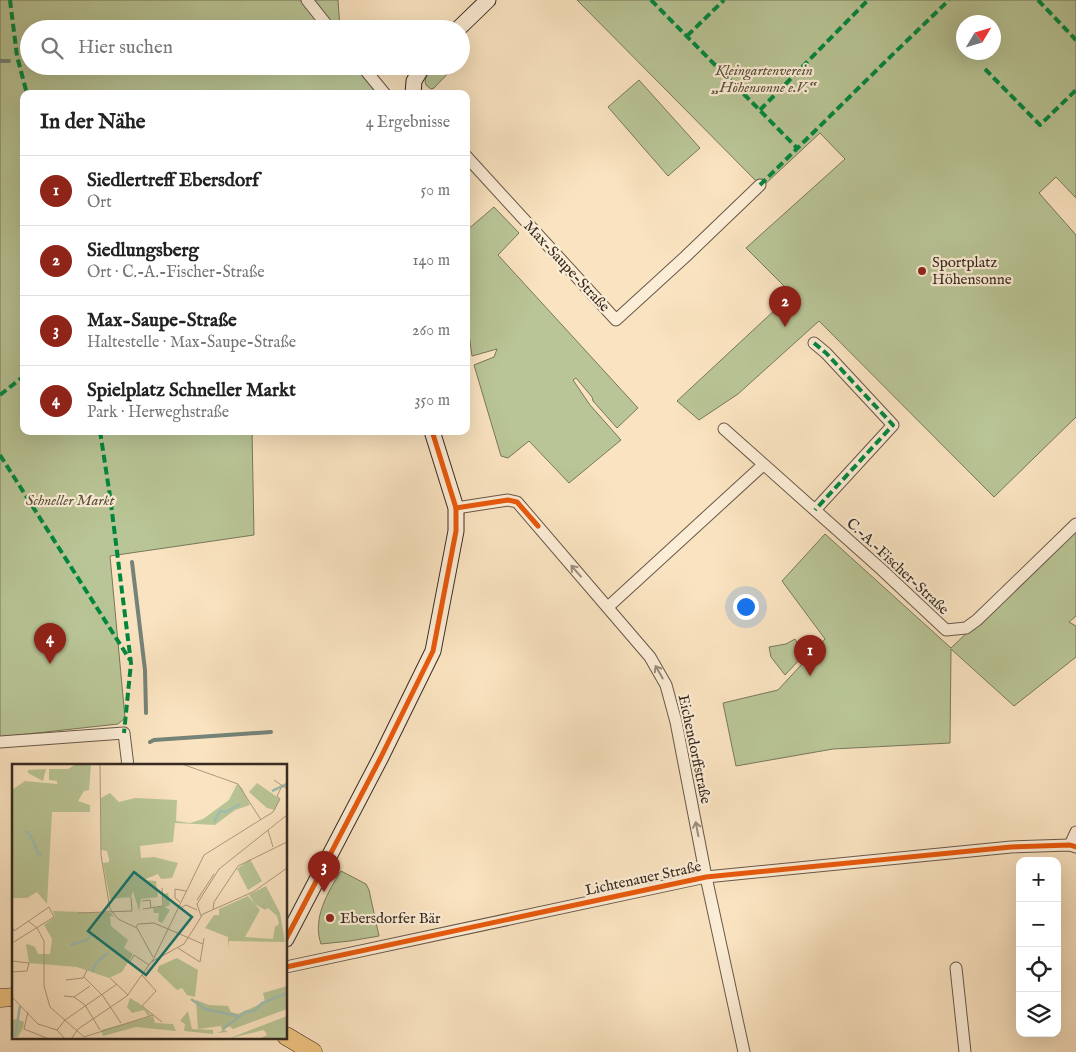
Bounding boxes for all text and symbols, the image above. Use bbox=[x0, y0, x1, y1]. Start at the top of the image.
north arrow bbox=[956, 15, 1001, 60]
search box bbox=[20, 20, 470, 75]
icon: search bbox=[38, 34, 66, 62]
text: Hier suchen bbox=[78, 36, 173, 60]
park label: Kleingartenverein „Höhensonne e.V.“ bbox=[710, 61, 818, 97]
text: In der Nähe bbox=[40, 109, 146, 136]
text: 4 Ergebnisse bbox=[366, 113, 450, 133]
text: Siedlertreff Ebersdorf bbox=[87, 169, 259, 193]
text: 1 bbox=[53, 181, 59, 201]
text: 50 m bbox=[421, 181, 450, 201]
text: Ort bbox=[87, 193, 112, 213]
street label: Max-Saupe-Straße bbox=[519, 217, 614, 316]
text: Siedlungsberg bbox=[87, 239, 199, 263]
text: 2 bbox=[52, 251, 60, 271]
text: 140 m bbox=[412, 251, 450, 271]
place label: Sportplatz Höhensonne bbox=[932, 253, 1012, 289]
text: Ort · C.-A.-Fischer-Straße bbox=[87, 263, 264, 283]
marker: Sportplatz Höhensonne bbox=[916, 265, 928, 277]
pin: 2 bbox=[769, 286, 801, 327]
text: Max-Saupe-Straße bbox=[87, 309, 237, 333]
text: 3 bbox=[53, 321, 59, 341]
text: 260 m bbox=[412, 321, 450, 341]
text: Haltestelle · Max-Saupe-Straße bbox=[87, 333, 296, 353]
text: Spielplatz Schneller Markt bbox=[87, 379, 296, 403]
text: 4 bbox=[52, 391, 60, 411]
text: 350 m bbox=[415, 391, 450, 411]
text: Park · Herweghstraße bbox=[87, 403, 229, 423]
park label: Schneller Markt bbox=[26, 491, 115, 510]
street label: C.-A.-Fischer-Straße bbox=[842, 514, 953, 619]
one-way arrow bbox=[570, 564, 582, 577]
your location bbox=[733, 594, 759, 620]
pin: 4 bbox=[34, 623, 66, 664]
pin: 1 bbox=[794, 635, 826, 676]
one-way arrow bbox=[653, 666, 663, 680]
street label: Eichendorffstraße bbox=[674, 693, 715, 806]
inset map bbox=[12, 764, 288, 1040]
one-way arrow bbox=[691, 822, 701, 838]
pin: 3 bbox=[308, 851, 340, 892]
street label: Lichtenauer Straße bbox=[583, 857, 703, 900]
map controls bbox=[1016, 857, 1061, 1037]
button: + bbox=[1016, 857, 1061, 902]
button: − bbox=[1016, 902, 1061, 947]
place label: Ebersdorfer Bär bbox=[340, 909, 441, 928]
marker: Ebersdorfer Bär bbox=[324, 912, 336, 924]
button: locate bbox=[1016, 947, 1061, 992]
button: layers bbox=[1016, 992, 1061, 1037]

